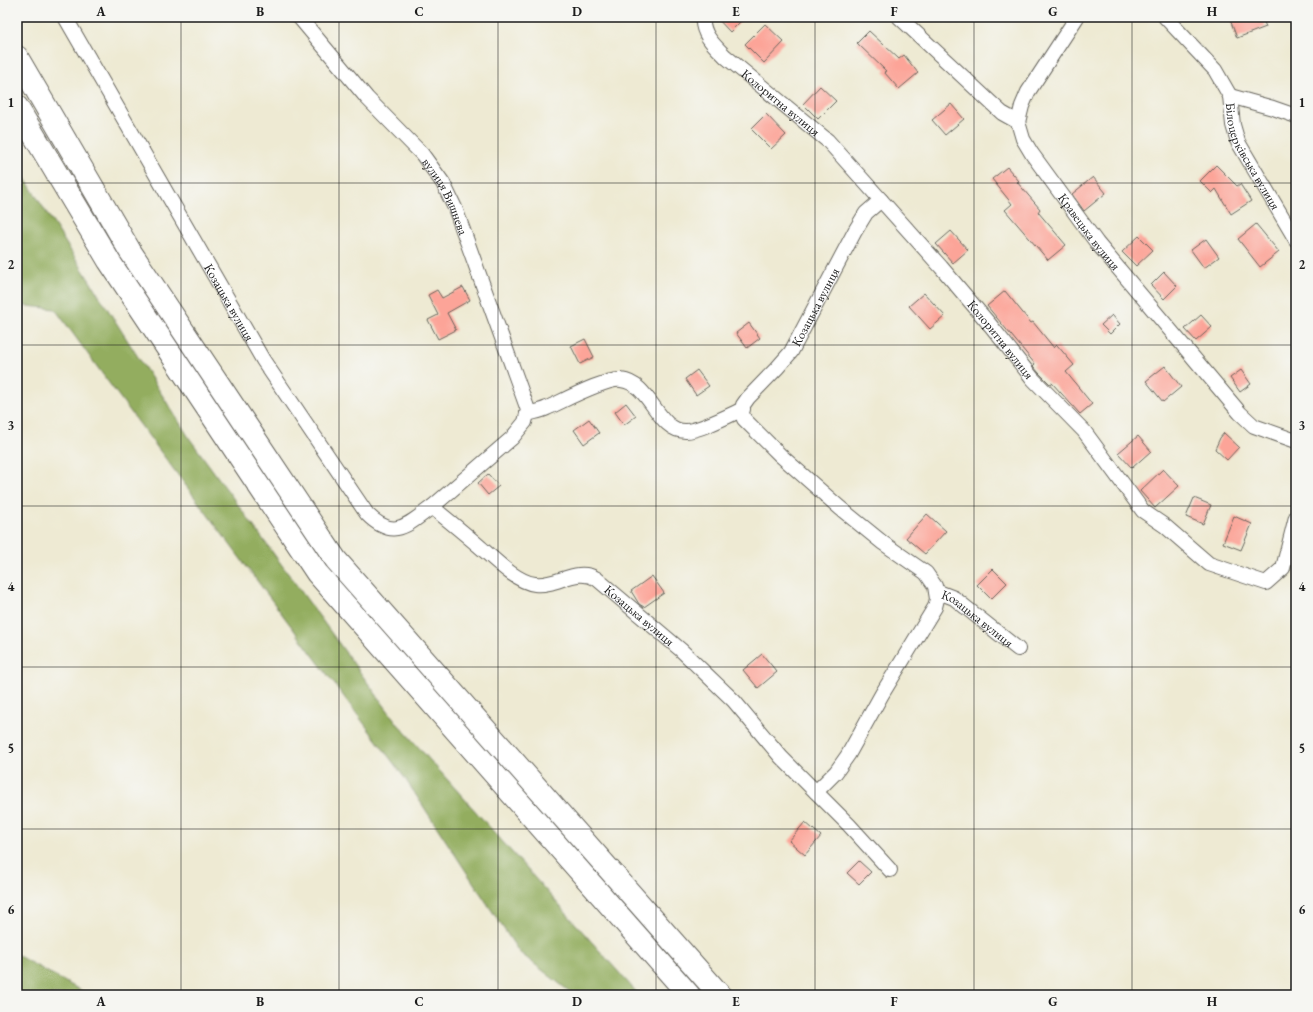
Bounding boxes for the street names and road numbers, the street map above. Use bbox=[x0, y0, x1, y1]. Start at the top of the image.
street label: Колоритна вулиця bbox=[738, 65, 824, 140]
street label: Білоцерківська вулиця bbox=[1222, 102, 1285, 213]
street label: вулиця Вишнева bbox=[419, 154, 473, 238]
street label: Кравецька вулиця bbox=[1055, 190, 1125, 274]
street label: Козацька вулиця bbox=[200, 260, 259, 344]
street label: Козацька вулиця bbox=[787, 264, 843, 349]
street label: Колоритна вулиця bbox=[964, 296, 1038, 382]
street label: Козацька вулиця bbox=[601, 581, 678, 650]
street label: Козацька вулиця bbox=[939, 585, 1017, 651]

